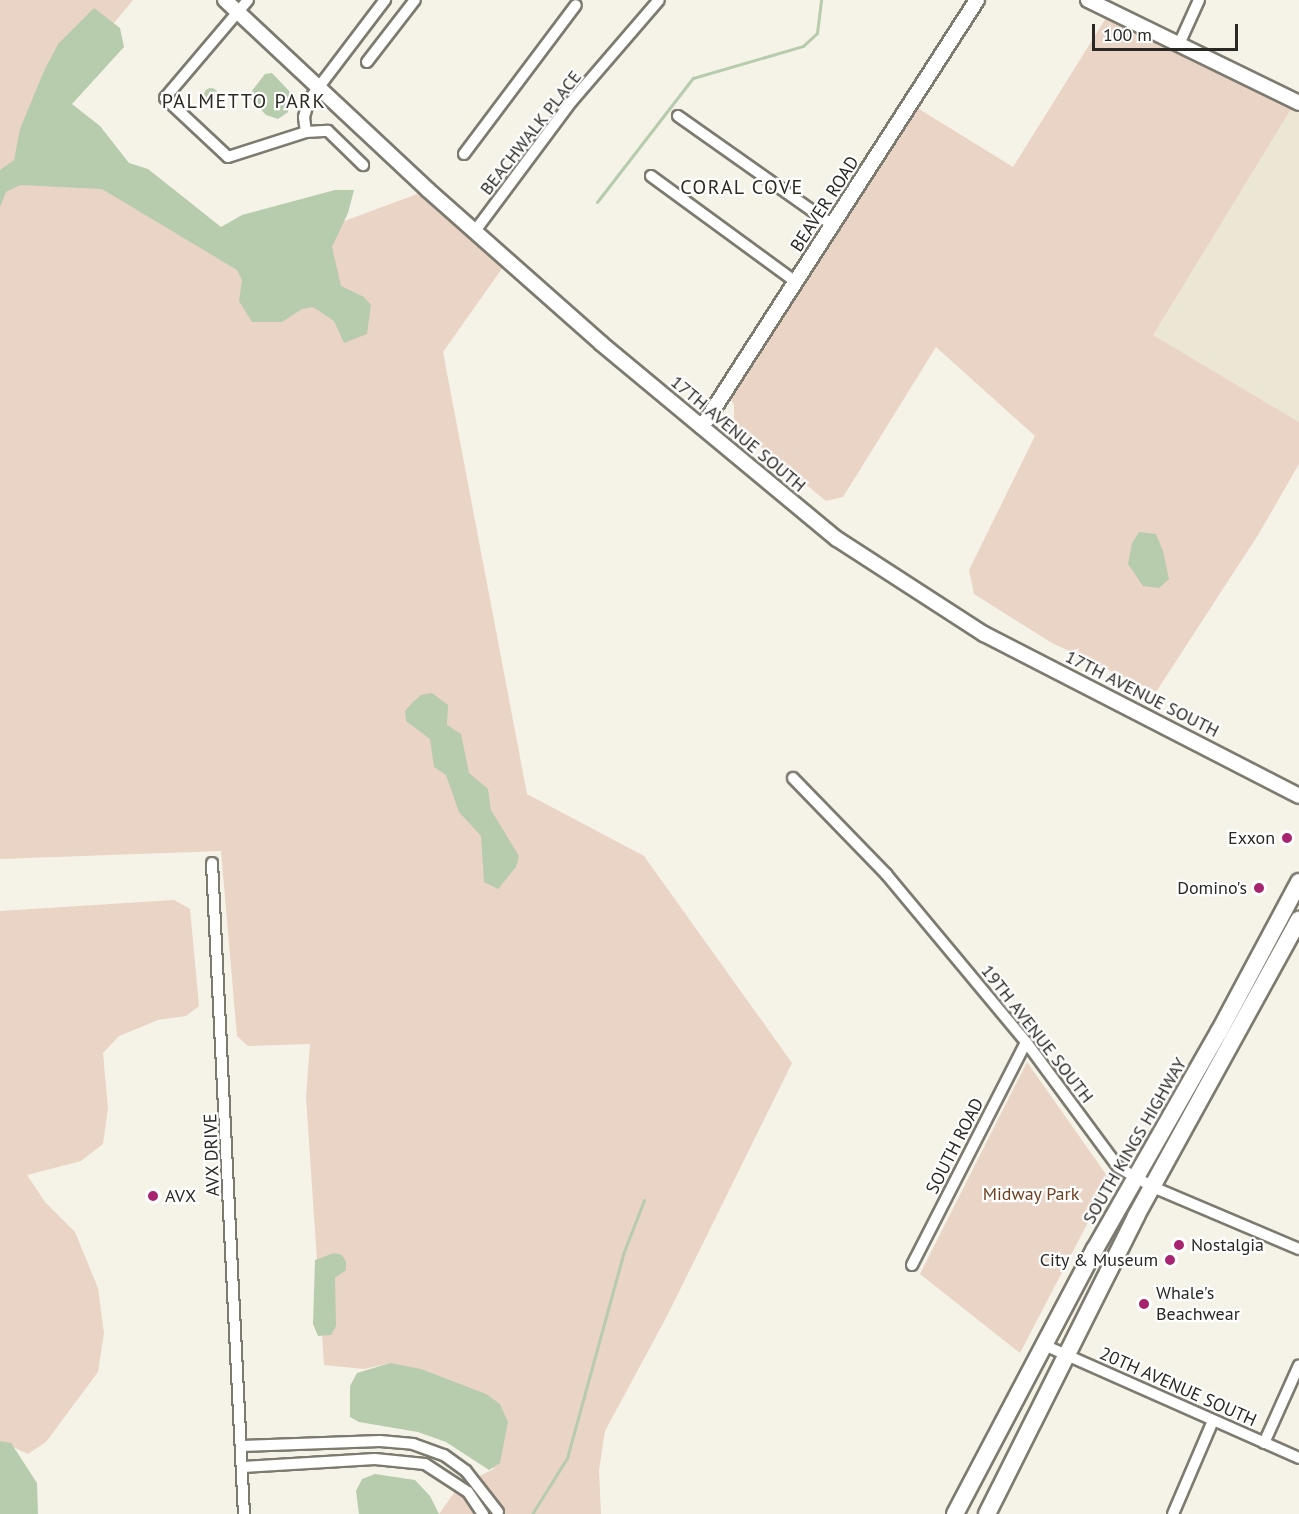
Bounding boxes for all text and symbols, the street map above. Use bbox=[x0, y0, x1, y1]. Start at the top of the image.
scale bar bbox=[1095, 12, 1240, 50]
text: 100 m bbox=[1103, 23, 1152, 46]
street label: BEACHWALK PLACE bbox=[476, 66, 586, 200]
district label: PALMETTO PARK bbox=[162, 89, 326, 113]
street label: BEAVER ROAD bbox=[786, 152, 864, 256]
district label: CORAL COVE bbox=[680, 175, 804, 199]
street label: 17TH AVENUE SOUTH bbox=[666, 371, 810, 497]
street label: 17TH AVENUE SOUTH bbox=[1061, 646, 1223, 742]
place label: Exxon bbox=[1228, 827, 1275, 849]
marker: Exxon bbox=[1280, 831, 1294, 845]
place label: Domino's bbox=[1177, 877, 1247, 899]
marker: Domino's bbox=[1252, 881, 1266, 895]
street label: 19TH AVENUE SOUTH bbox=[976, 960, 1098, 1108]
street label: SOUTH KINGS HIGHWAY bbox=[1079, 1054, 1191, 1228]
street label: SOUTH ROAD bbox=[922, 1095, 988, 1197]
street label: AVX DRIVE bbox=[200, 1113, 224, 1197]
park label: Midway Park bbox=[982, 1183, 1080, 1205]
place label: AVX bbox=[165, 1185, 196, 1207]
marker: AVX bbox=[146, 1189, 160, 1203]
place label: Nostalgia bbox=[1191, 1234, 1264, 1256]
marker: Nostalgia bbox=[1172, 1238, 1186, 1252]
place label: City & Museum bbox=[1039, 1249, 1158, 1271]
marker: City & Museum bbox=[1163, 1253, 1177, 1267]
place label: Whale's Beachwear bbox=[1156, 1283, 1240, 1326]
marker: Whale's Beachwear bbox=[1137, 1297, 1151, 1311]
street label: 20TH AVENUE SOUTH bbox=[1096, 1343, 1260, 1431]

